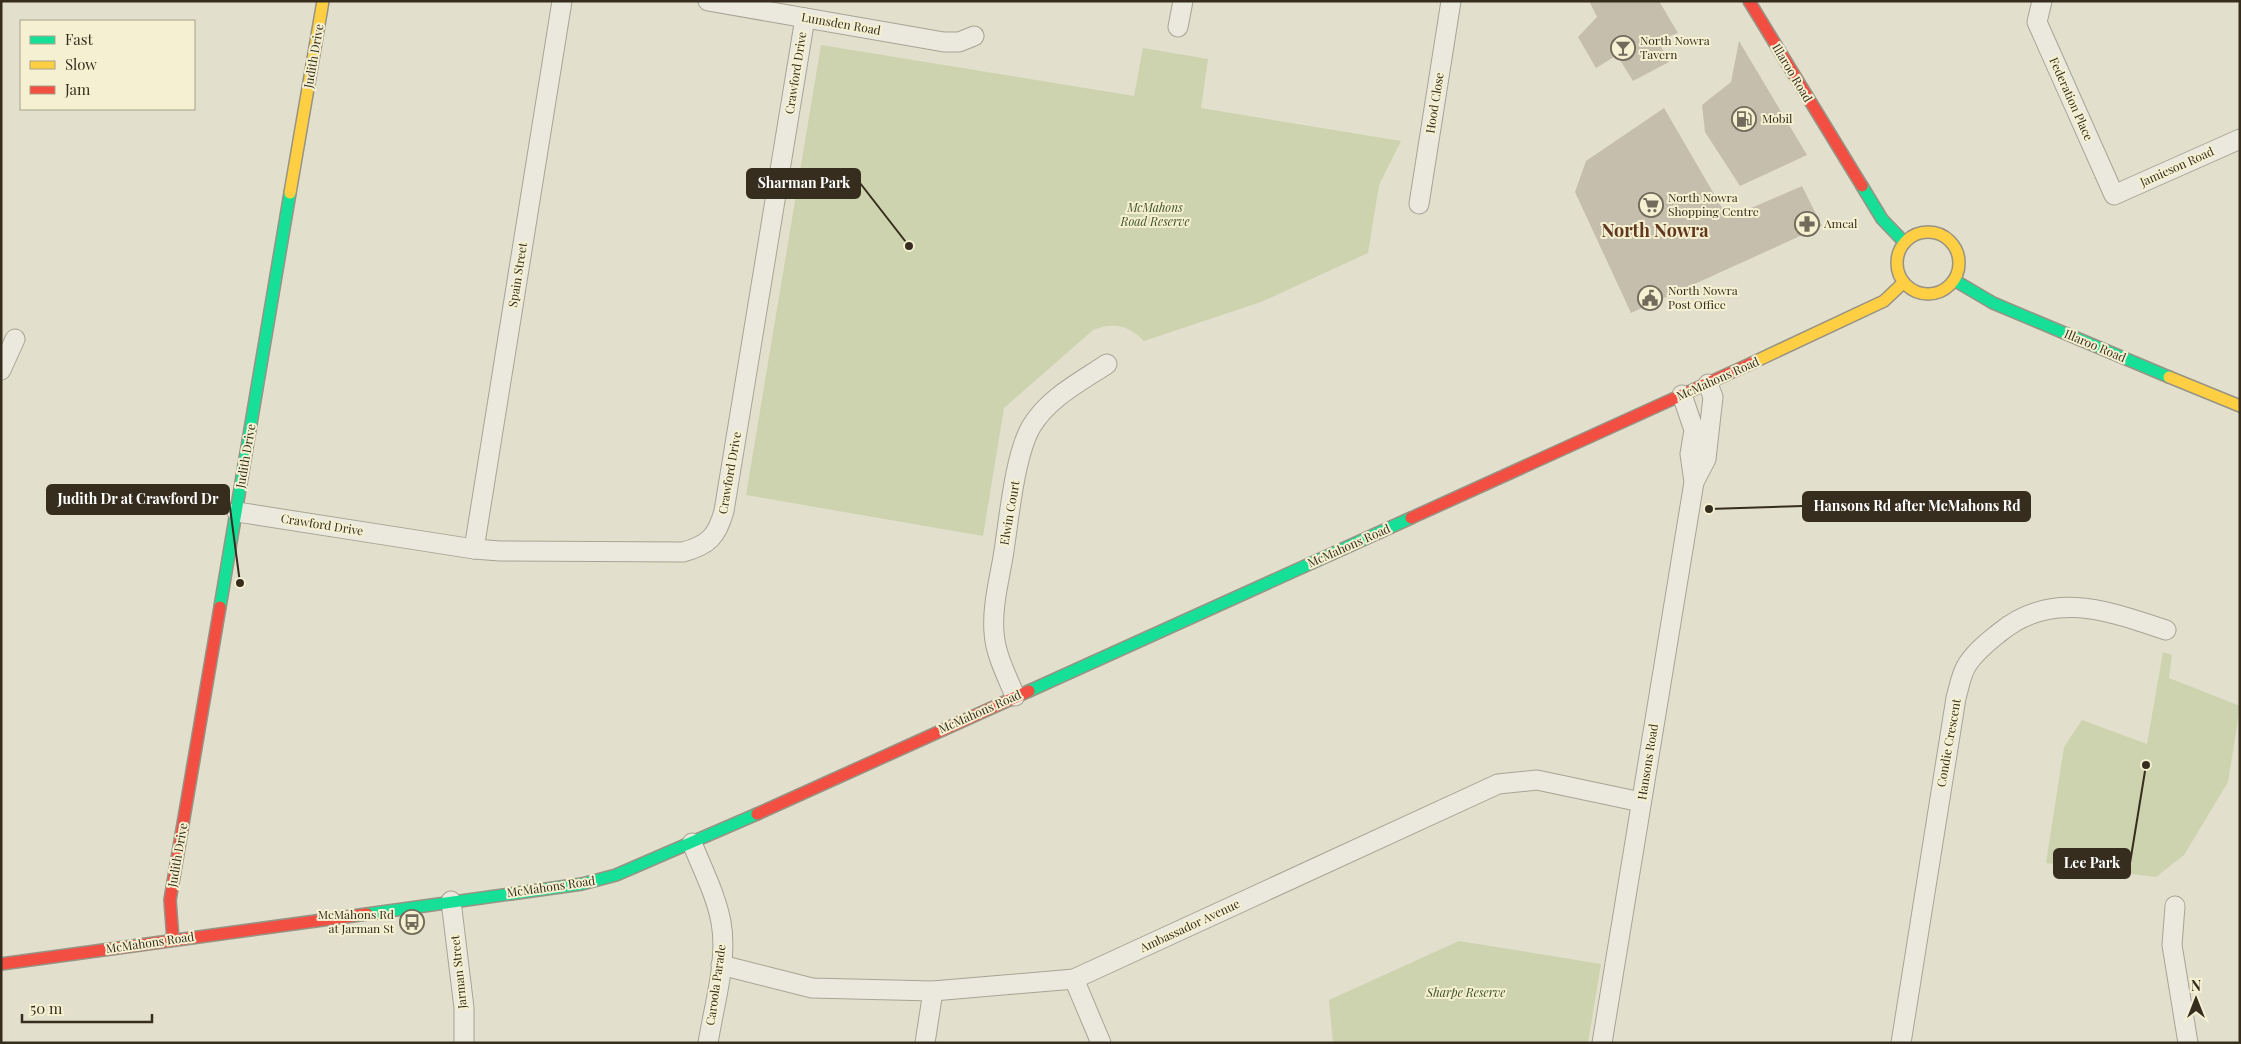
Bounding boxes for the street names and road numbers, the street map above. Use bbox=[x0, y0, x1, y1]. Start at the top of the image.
street label: Lumsden Road bbox=[800, 8, 882, 38]
street label: Judith Drive bbox=[299, 22, 327, 90]
street label: Crawford Drive bbox=[781, 30, 809, 115]
street label: Illaroo Road bbox=[1769, 40, 1817, 105]
street label: Federation Place bbox=[2046, 54, 2097, 143]
street label: Hood Close bbox=[1421, 71, 1447, 134]
street label: Jamieson Road bbox=[2136, 143, 2216, 190]
street label: Spain Street bbox=[504, 241, 530, 308]
street label: Illaroo Road bbox=[2062, 325, 2129, 365]
street label: McMahons Road bbox=[1674, 353, 1761, 403]
street label: Judith Drive bbox=[231, 422, 259, 490]
street label: Crawford Drive bbox=[714, 430, 744, 515]
street label: Elwin Court bbox=[995, 479, 1023, 546]
street label: Crawford Drive bbox=[280, 510, 365, 538]
street label: McMahons Road bbox=[1305, 520, 1392, 570]
street label: McMahons Road bbox=[936, 686, 1023, 736]
street label: Condie Crescent bbox=[1932, 697, 1964, 788]
street label: Hansons Road bbox=[1633, 723, 1661, 801]
street label: Judith Drive bbox=[163, 821, 191, 889]
street label: McMahons Road bbox=[506, 872, 596, 900]
street label: Ambassador Avenue bbox=[1136, 895, 1242, 956]
street label: McMahons Road bbox=[105, 928, 195, 956]
street label: Jarman Street bbox=[446, 934, 470, 1011]
street label: Caroola Parade bbox=[701, 943, 729, 1027]

